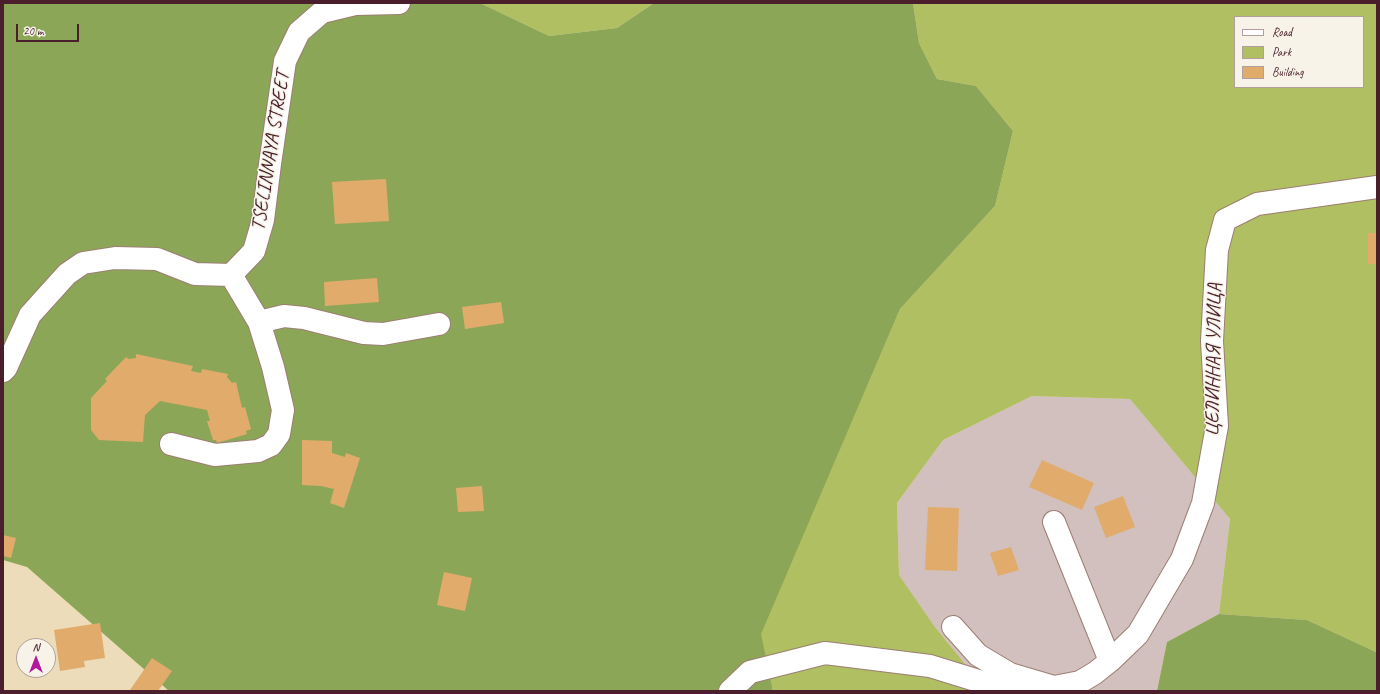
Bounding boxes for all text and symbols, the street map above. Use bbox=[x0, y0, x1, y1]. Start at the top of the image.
scale bar bbox=[18, 16, 81, 42]
legend bbox=[1234, 16, 1364, 88]
text: 20 m bbox=[23, 23, 43, 39]
text: Road bbox=[1272, 24, 1292, 40]
text: Park bbox=[1272, 44, 1291, 60]
text: Building bbox=[1272, 64, 1304, 80]
street label: TSELINNAYA STREET bbox=[247, 70, 295, 232]
street label: ЦЕЛИННАЯ УЛИЦА bbox=[1201, 283, 1227, 437]
north arrow bbox=[16, 638, 56, 678]
text: N bbox=[33, 640, 39, 654]

